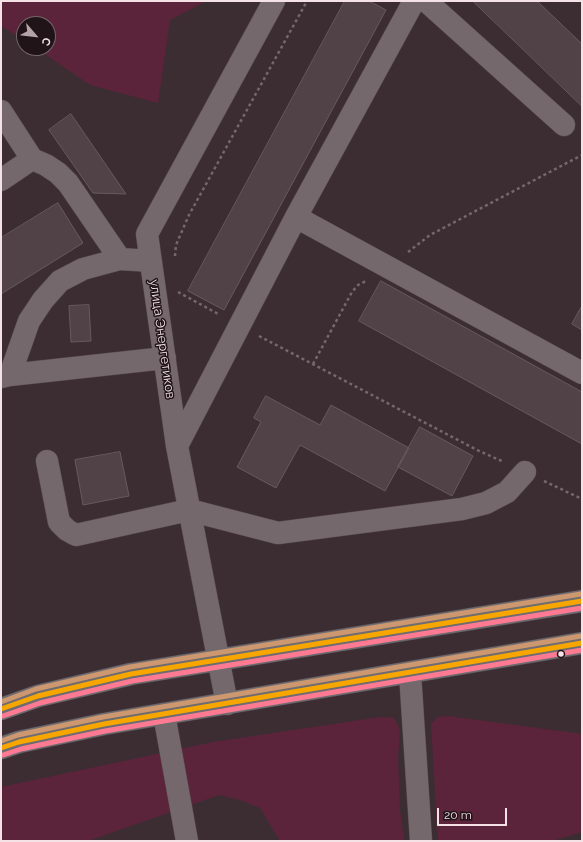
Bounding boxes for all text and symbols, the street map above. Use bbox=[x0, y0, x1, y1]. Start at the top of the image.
north arrow bbox=[16, 16, 56, 56]
text: С bbox=[39, 35, 54, 48]
street label: улица Энергетиков bbox=[146, 278, 178, 400]
unlabelled marker bbox=[556, 649, 566, 659]
scale bar bbox=[439, 800, 509, 826]
text: 20 m bbox=[444, 808, 472, 822]

